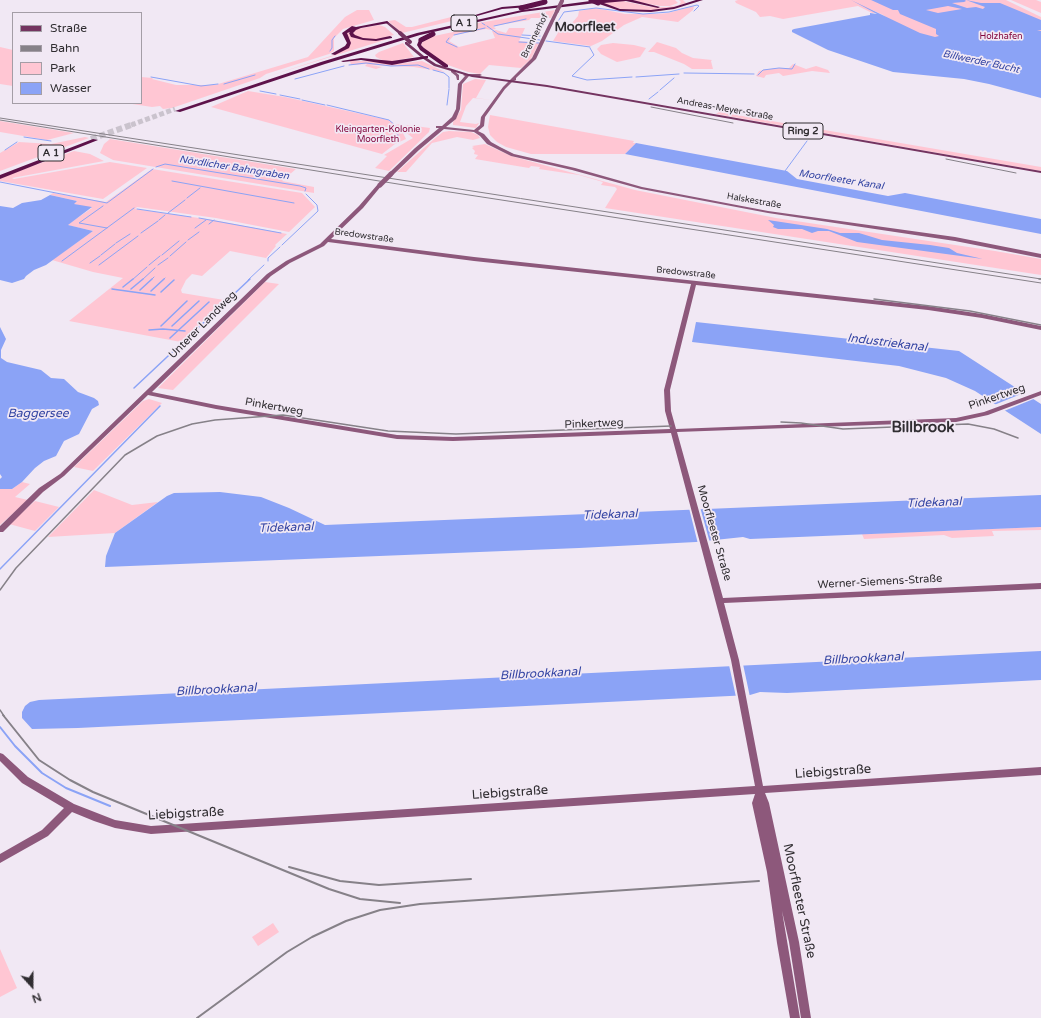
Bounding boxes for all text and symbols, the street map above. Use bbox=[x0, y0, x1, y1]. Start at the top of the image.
legend bbox=[12, 12, 142, 104]
street label: Brennerhof bbox=[519, 12, 551, 60]
road number: A 1 bbox=[451, 15, 477, 31]
district label: Moorfleet bbox=[554, 20, 616, 36]
text: Straße bbox=[50, 21, 87, 35]
park label: Holzhafen bbox=[979, 32, 1023, 42]
text: Bahn bbox=[50, 41, 80, 55]
water label: Billwerder Bucht bbox=[942, 48, 1020, 76]
text: Park bbox=[50, 61, 76, 75]
text: Wasser bbox=[50, 81, 91, 95]
street label: Andreas-Meyer-Straße bbox=[676, 95, 774, 123]
road number: Ring 2 bbox=[783, 123, 823, 139]
park label: Kleingarten-Kolonie Moorfleth bbox=[336, 125, 420, 146]
road number: A 1 bbox=[38, 145, 64, 161]
water label: Nördlicher Bahngraben bbox=[178, 153, 290, 183]
water label: Moorfleeter Kanal bbox=[798, 167, 884, 193]
street label: Halskestraße bbox=[726, 191, 782, 211]
street label: Bredowstraße bbox=[334, 227, 394, 245]
street label: Bredowstraße bbox=[656, 265, 716, 281]
street label: Unterer Landweg bbox=[166, 288, 240, 362]
water label: Industriekanal bbox=[846, 331, 928, 355]
street label: Pinkertweg bbox=[967, 381, 1027, 413]
street label: Pinkertweg bbox=[244, 395, 304, 419]
water label: Baggersee bbox=[8, 407, 68, 421]
street label: Pinkertweg bbox=[564, 416, 624, 432]
district label: Billbrook bbox=[892, 419, 954, 437]
street label: Moorfleeter Straße bbox=[694, 484, 734, 582]
water label: Tidekanal bbox=[906, 495, 962, 511]
water label: Tidekanal bbox=[582, 507, 638, 523]
water label: Tidekanal bbox=[258, 520, 314, 536]
street label: Werner-Siemens-Straße bbox=[817, 572, 943, 592]
water label: Billbrookkanal bbox=[822, 650, 904, 668]
water label: Billbrookkanal bbox=[499, 665, 581, 683]
water label: Billbrookkanal bbox=[175, 681, 257, 699]
street label: Liebigstraße bbox=[794, 762, 872, 782]
street label: Liebigstraße bbox=[471, 783, 549, 803]
street label: Liebigstraße bbox=[147, 804, 225, 824]
street label: Moorfleeter Straße bbox=[779, 842, 819, 960]
north arrow bbox=[12, 966, 52, 1006]
text: N bbox=[30, 990, 43, 1005]

